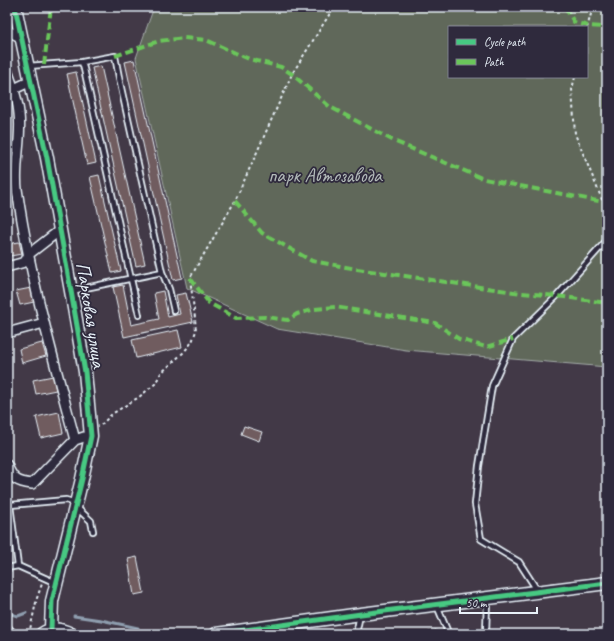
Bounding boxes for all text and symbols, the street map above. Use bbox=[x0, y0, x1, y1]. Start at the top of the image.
legend bbox=[448, 26, 588, 78]
text: Cycle path bbox=[484, 34, 526, 50]
text: Path bbox=[484, 54, 504, 70]
park label: парк Автозавода bbox=[268, 163, 383, 188]
street label: Парковая улица bbox=[70, 260, 112, 371]
scale bar bbox=[460, 589, 537, 615]
text: 50 m bbox=[466, 595, 488, 611]

